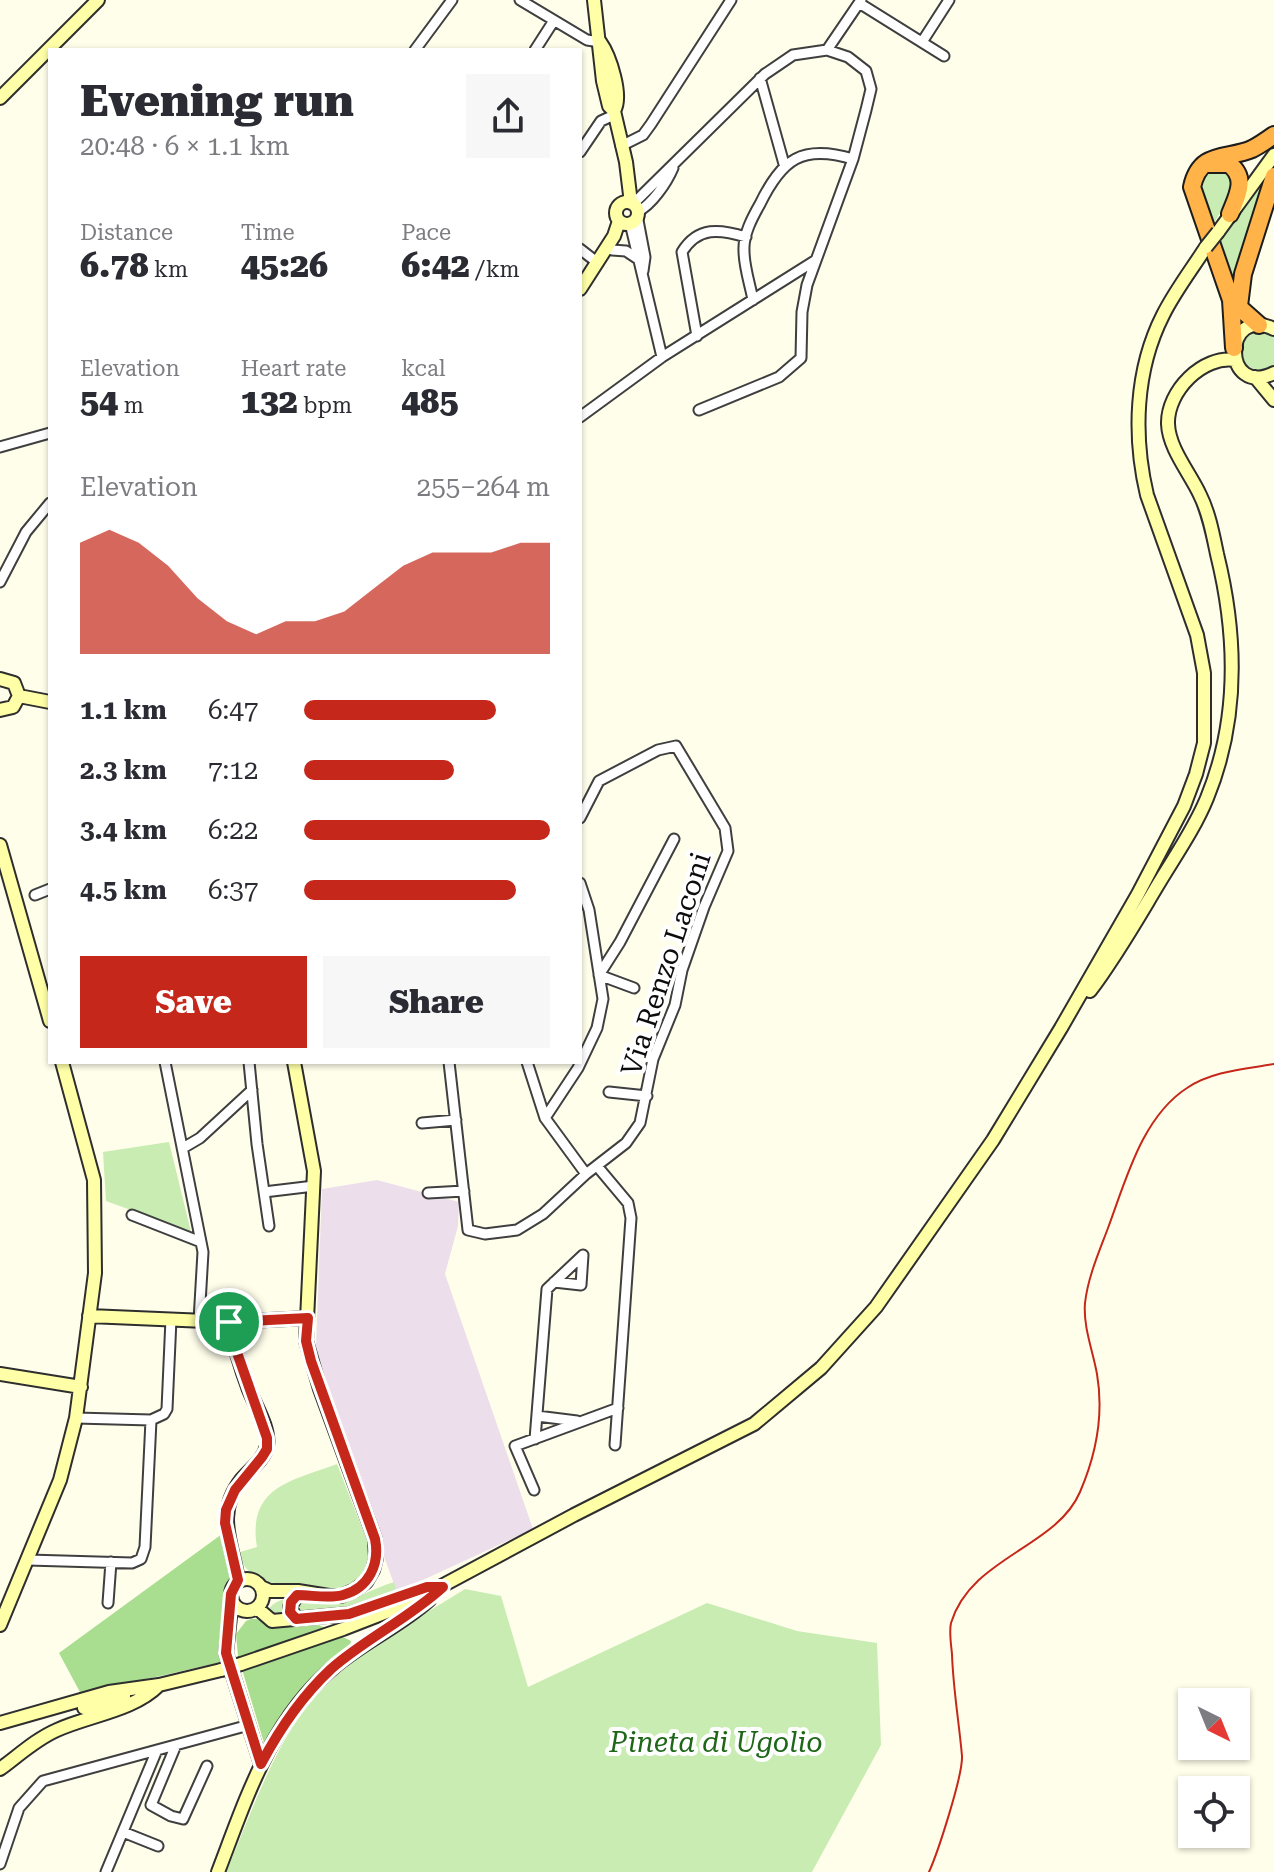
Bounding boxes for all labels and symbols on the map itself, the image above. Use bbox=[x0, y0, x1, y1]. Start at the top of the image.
street label: Via Renzo Laconi bbox=[614, 848, 718, 1080]
pin bbox=[195, 1288, 263, 1356]
north arrow bbox=[1178, 1688, 1250, 1760]
park label: Pineta di Ugolio bbox=[608, 1726, 823, 1759]

